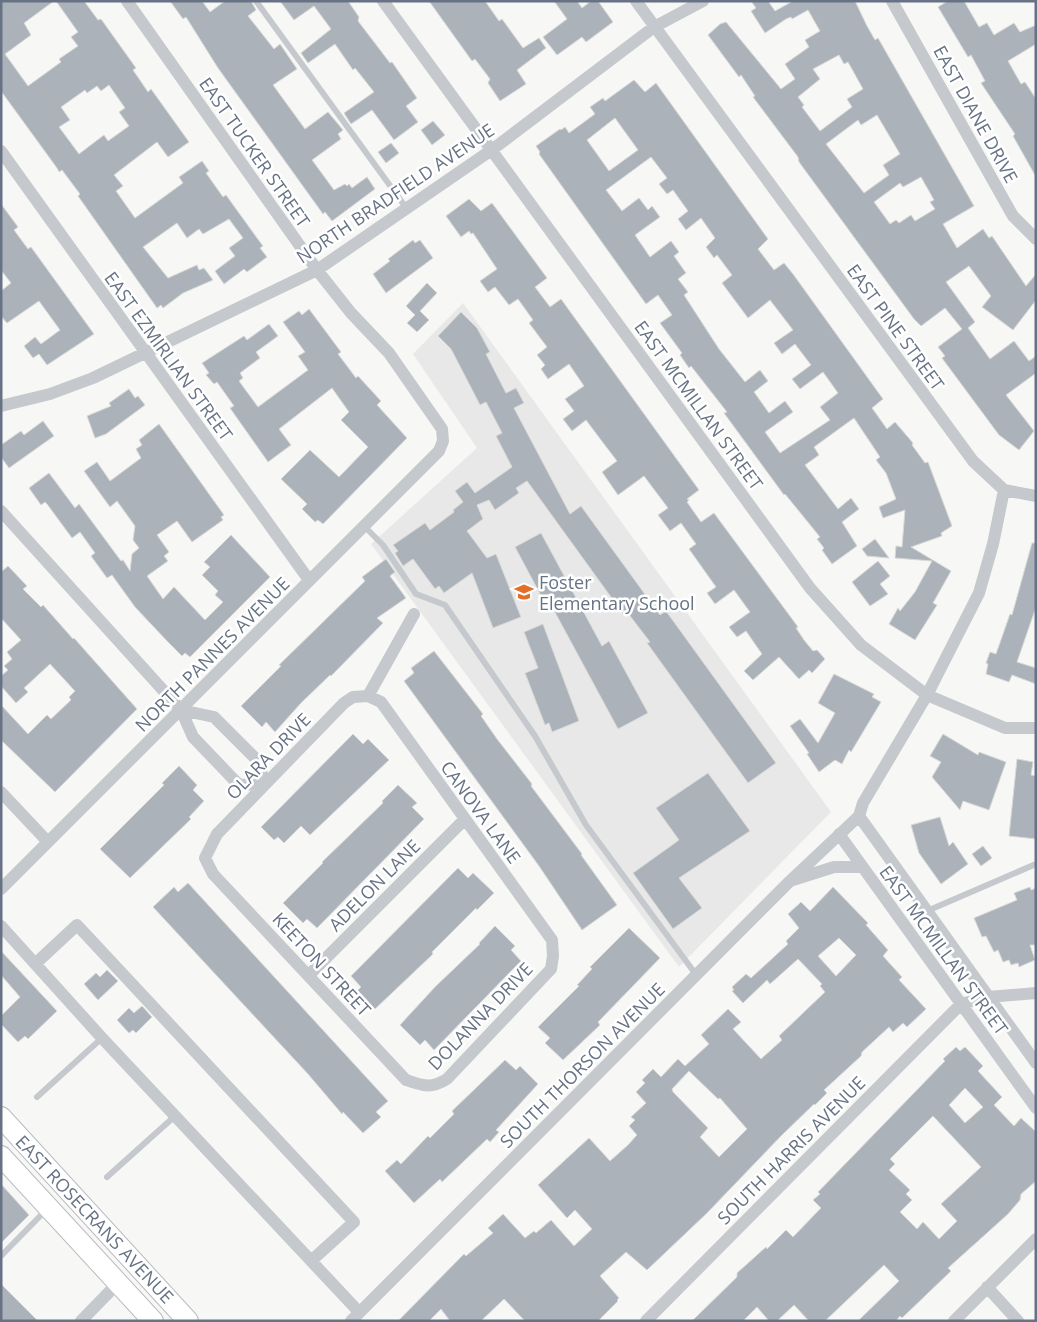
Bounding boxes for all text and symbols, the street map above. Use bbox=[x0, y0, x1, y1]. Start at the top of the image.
street label: EAST DIANE DRIVE bbox=[928, 41, 1024, 187]
street label: EAST TUCKER STREET bbox=[194, 72, 316, 232]
street label: NORTH BRADFIELD AVENUE bbox=[291, 118, 499, 268]
street label: EAST PINE STREET bbox=[842, 259, 950, 395]
street label: EAST EZMIRLIAN STREET bbox=[100, 267, 239, 445]
street label: EAST MCMILLAN STREET bbox=[629, 316, 769, 495]
place label: Foster Elementary School bbox=[539, 570, 695, 615]
street label: NORTH PANNES AVENUE bbox=[130, 572, 294, 736]
school or university icon: Foster Elementary School bbox=[513, 581, 535, 603]
street label: OLARA DRIVE bbox=[221, 707, 315, 805]
street label: CANOVA LANE bbox=[436, 756, 526, 868]
street label: ADELON LANE bbox=[323, 834, 425, 936]
street label: EAST MCMILLAN STREET bbox=[874, 861, 1014, 1040]
street label: KEETON STREET bbox=[268, 907, 377, 1021]
street label: DOLANNA DRIVE bbox=[422, 957, 538, 1075]
street label: SOUTH THORSON AVENUE bbox=[494, 977, 670, 1153]
street label: SOUTH HARRIS AVENUE bbox=[712, 1071, 870, 1229]
street label: EAST ROSECRANS AVENUE bbox=[11, 1130, 179, 1308]

